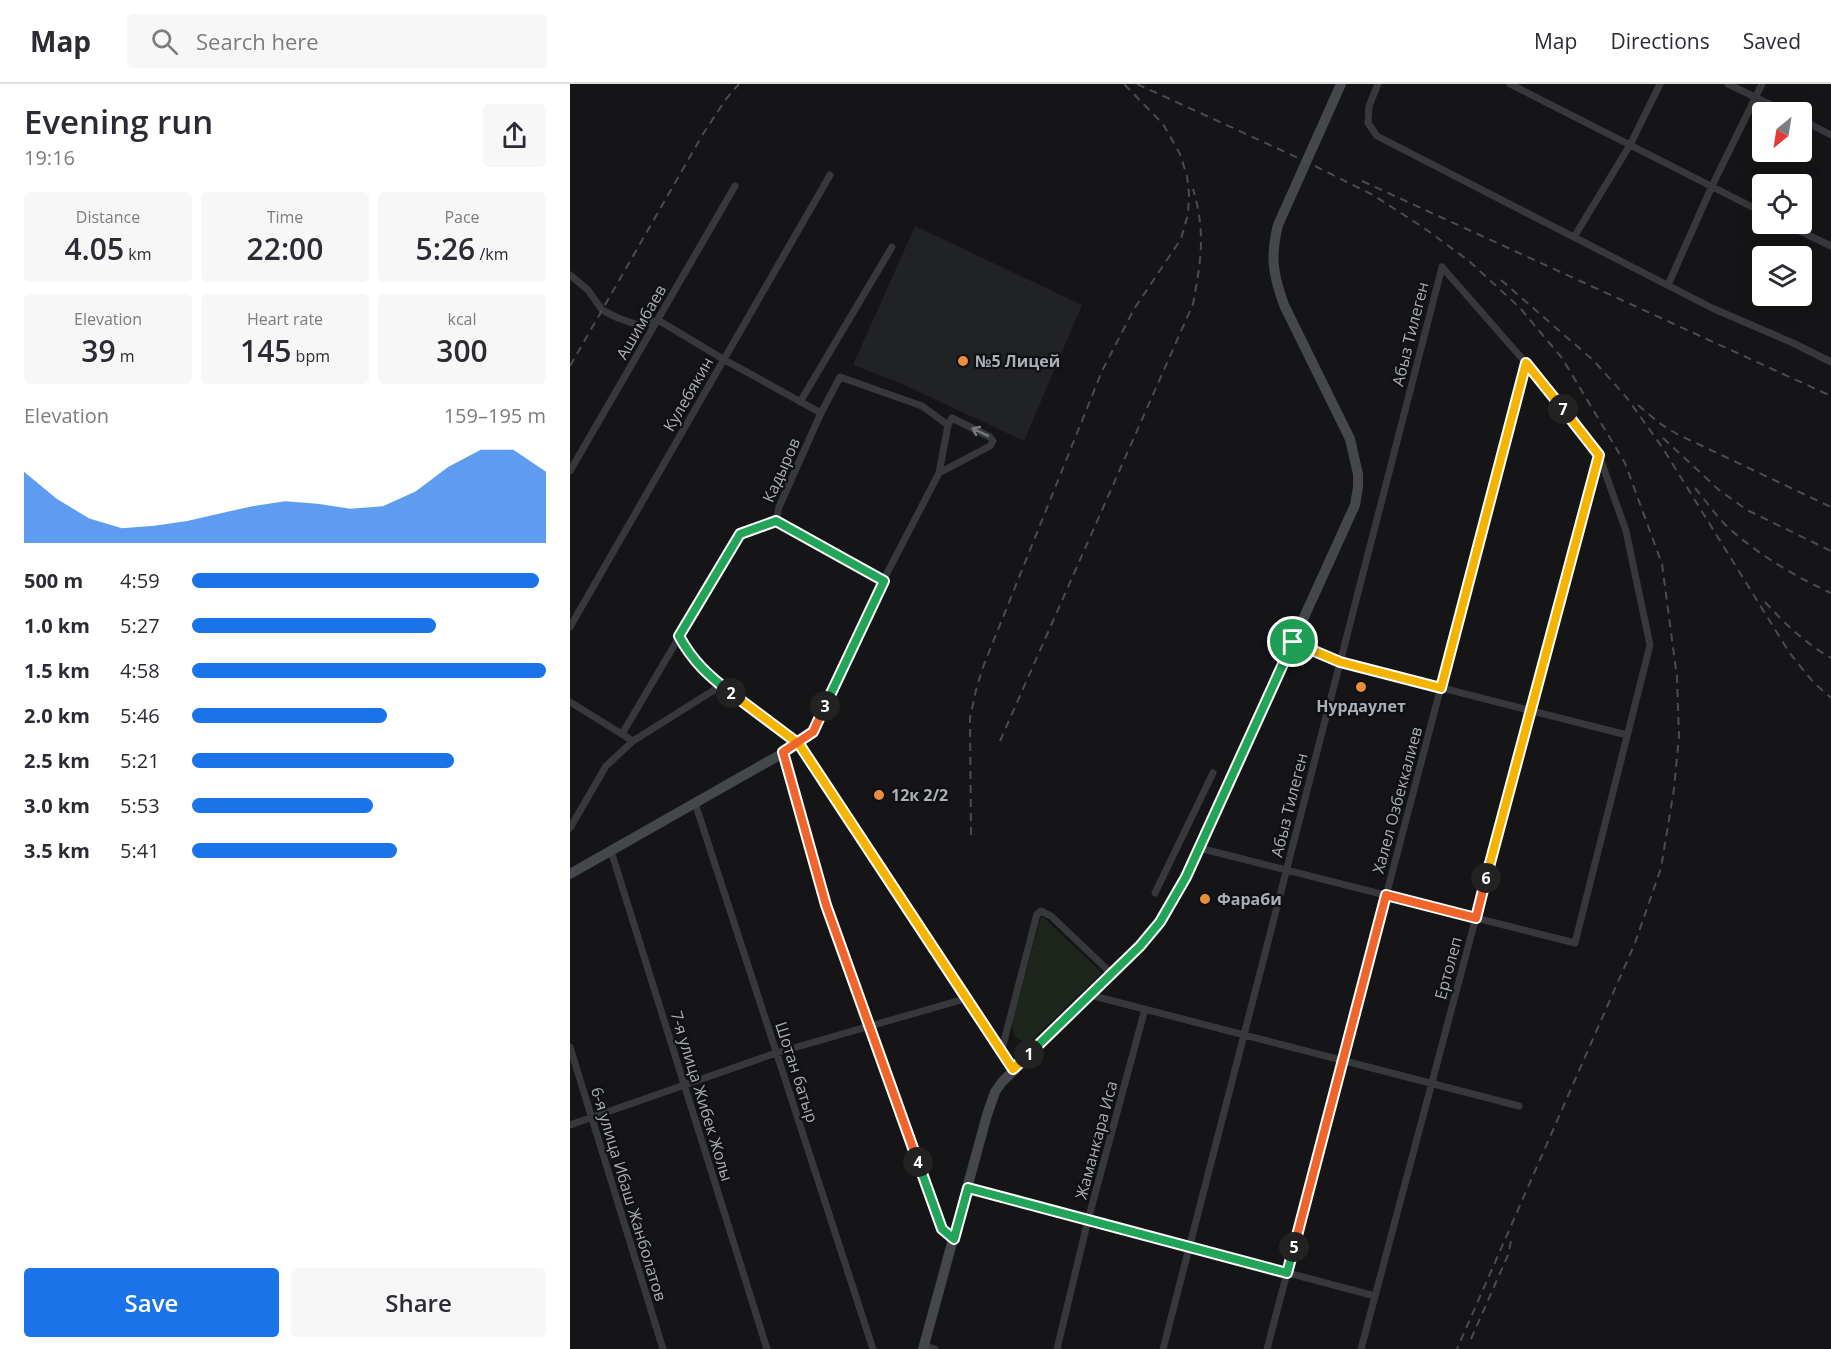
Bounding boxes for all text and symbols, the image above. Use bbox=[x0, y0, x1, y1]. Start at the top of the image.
search box bbox=[127, 14, 547, 68]
text: Map bbox=[30, 22, 91, 60]
icon: search bbox=[148, 25, 181, 58]
text: Search here bbox=[196, 26, 319, 56]
text: Map bbox=[1534, 27, 1577, 55]
text: Directions bbox=[1610, 27, 1710, 55]
text: Saved bbox=[1743, 27, 1801, 55]
text: Evening run bbox=[24, 99, 213, 144]
north arrow bbox=[1752, 102, 1812, 162]
map controls bbox=[1752, 102, 1812, 306]
button: share bbox=[483, 104, 546, 167]
text: 19:16 bbox=[24, 144, 75, 171]
button: locate bbox=[1752, 174, 1812, 234]
text: Distance bbox=[76, 206, 140, 228]
text: Time bbox=[267, 206, 303, 228]
text: Pace bbox=[444, 206, 480, 228]
text: 4.05 bbox=[64, 228, 124, 269]
text: 22:00 bbox=[247, 228, 323, 269]
text: 5:26 bbox=[416, 228, 475, 269]
text: km bbox=[124, 243, 152, 265]
text: /km bbox=[475, 243, 508, 265]
button: layers bbox=[1752, 246, 1812, 306]
street label: Абыз Тилеген bbox=[1386, 279, 1434, 389]
street label: Ашимбаев bbox=[611, 281, 671, 363]
text: Elevation bbox=[74, 308, 142, 330]
text: Heart rate bbox=[247, 308, 323, 330]
text: kcal bbox=[448, 308, 477, 330]
text: 39 bbox=[81, 330, 116, 371]
text: 145 bbox=[240, 330, 291, 371]
text: 300 bbox=[436, 330, 488, 371]
text: m bbox=[116, 345, 135, 367]
text: bpm bbox=[291, 345, 330, 367]
place label: №5 Лицей bbox=[975, 350, 1060, 372]
street label: Кулебякин bbox=[658, 353, 718, 435]
marker: №5 Лицей bbox=[956, 354, 970, 368]
pin: 7 bbox=[1548, 394, 1578, 424]
text: 7 bbox=[1558, 398, 1568, 420]
text: Elevation bbox=[24, 402, 109, 429]
text: 159–195 m bbox=[444, 402, 546, 429]
one-way arrow bbox=[972, 426, 990, 437]
street label: Кадыров bbox=[757, 434, 805, 506]
text: 500 m bbox=[24, 567, 83, 594]
text: 4:59 bbox=[120, 567, 160, 594]
text: 1.0 km bbox=[24, 612, 90, 639]
text: 5:27 bbox=[120, 612, 160, 639]
pin bbox=[1267, 616, 1318, 667]
icon: arrive bbox=[1276, 625, 1309, 658]
text: 1.5 km bbox=[24, 657, 90, 684]
text: 4:58 bbox=[120, 657, 160, 684]
pin: 2 bbox=[716, 678, 746, 708]
marker: Нурдаулет bbox=[1354, 680, 1368, 694]
text: 2 bbox=[726, 682, 736, 704]
pin: 3 bbox=[810, 691, 840, 721]
text: 3 bbox=[820, 695, 830, 717]
place label: Нурдаулет bbox=[1316, 695, 1406, 717]
text: 2.0 km bbox=[24, 702, 90, 729]
text: 5:46 bbox=[120, 702, 160, 729]
street label: Халел Озбеккалиев bbox=[1367, 724, 1427, 876]
text: 2.5 km bbox=[24, 747, 90, 774]
text: 5:21 bbox=[120, 747, 160, 774]
street label: Абыз Тилеген bbox=[1265, 750, 1313, 860]
place label: 12к 2/2 bbox=[891, 784, 948, 806]
marker: 12к 2/2 bbox=[872, 788, 886, 802]
text: 3.0 km bbox=[24, 792, 90, 819]
text: 5:53 bbox=[120, 792, 160, 819]
text: 3.5 km bbox=[24, 837, 90, 864]
text: 5:41 bbox=[120, 837, 160, 864]
pin: 6 bbox=[1471, 863, 1501, 893]
text: 6 bbox=[1481, 867, 1491, 889]
place label: Фараби bbox=[1217, 888, 1282, 910]
marker: Фараби bbox=[1198, 892, 1212, 906]
street label: Ертолеп bbox=[1429, 934, 1467, 1002]
street label: 7-я улица Жибек Жолы bbox=[666, 1008, 738, 1184]
street label: Шотан батыр bbox=[770, 1019, 824, 1125]
pin: 1 bbox=[1014, 1039, 1044, 1069]
text: 1 bbox=[1024, 1043, 1034, 1065]
street label: Жаманкара Иса bbox=[1070, 1078, 1122, 1202]
street label: 6-я улица Ибаш Жанболатов bbox=[586, 1084, 672, 1304]
pin: 4 bbox=[903, 1147, 933, 1177]
text: 4 bbox=[913, 1151, 923, 1173]
pin: 5 bbox=[1279, 1232, 1309, 1262]
text: 5 bbox=[1289, 1236, 1299, 1258]
button: Save bbox=[24, 1268, 279, 1337]
button: Share bbox=[291, 1268, 546, 1337]

